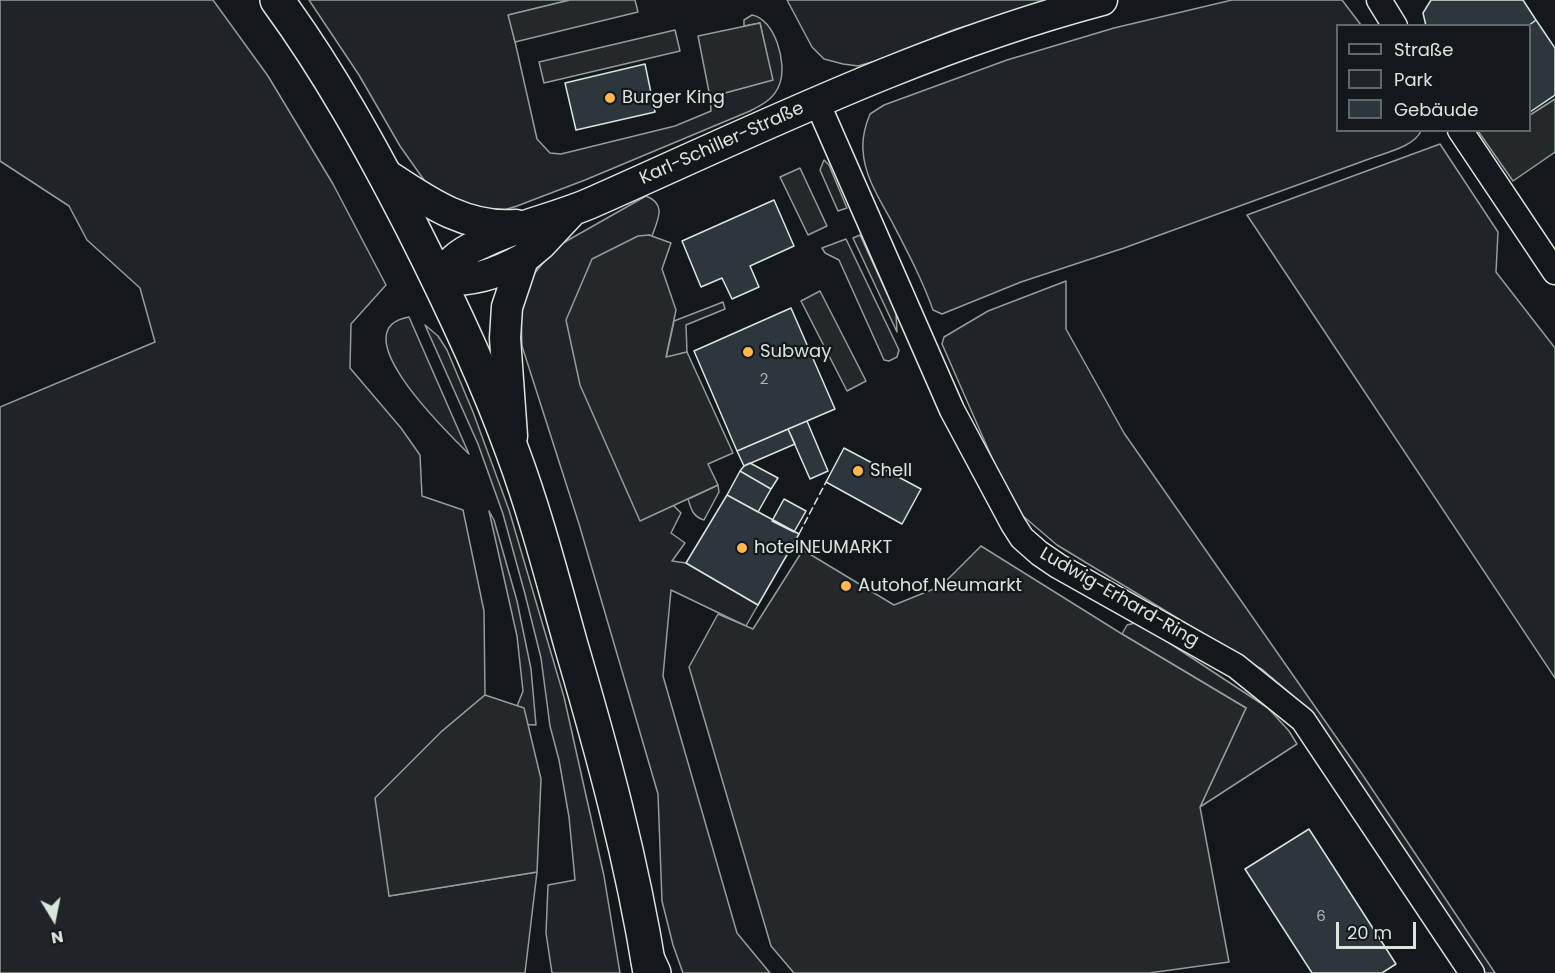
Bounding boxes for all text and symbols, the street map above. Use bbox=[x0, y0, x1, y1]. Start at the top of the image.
legend bbox=[1336, 24, 1531, 132]
text: Straße bbox=[1394, 37, 1453, 62]
text: Park bbox=[1394, 67, 1433, 92]
place label: Burger King bbox=[622, 87, 725, 109]
marker: Burger King bbox=[603, 91, 617, 105]
text: Gebäude bbox=[1394, 97, 1478, 122]
street label: Karl-Schiller-Straße bbox=[637, 98, 807, 190]
place label: Subway bbox=[760, 341, 831, 363]
marker: Subway bbox=[741, 345, 755, 359]
house number: 2 bbox=[760, 371, 768, 389]
place label: Shell bbox=[870, 460, 912, 482]
marker: Shell bbox=[851, 464, 865, 478]
place label: hotelNEUMARKT bbox=[754, 537, 892, 559]
marker: hotelNEUMARKT bbox=[735, 541, 749, 555]
street label: Ludwig-Erhard-Ring bbox=[1036, 544, 1202, 652]
place label: Autohof Neumarkt bbox=[858, 575, 1022, 597]
marker: Autohof Neumarkt bbox=[839, 579, 853, 593]
north arrow bbox=[24, 889, 84, 949]
house number: 6 bbox=[1316, 908, 1326, 926]
scale bar bbox=[1339, 910, 1418, 948]
text: 20 m bbox=[1347, 920, 1392, 945]
text: N bbox=[49, 925, 65, 950]

